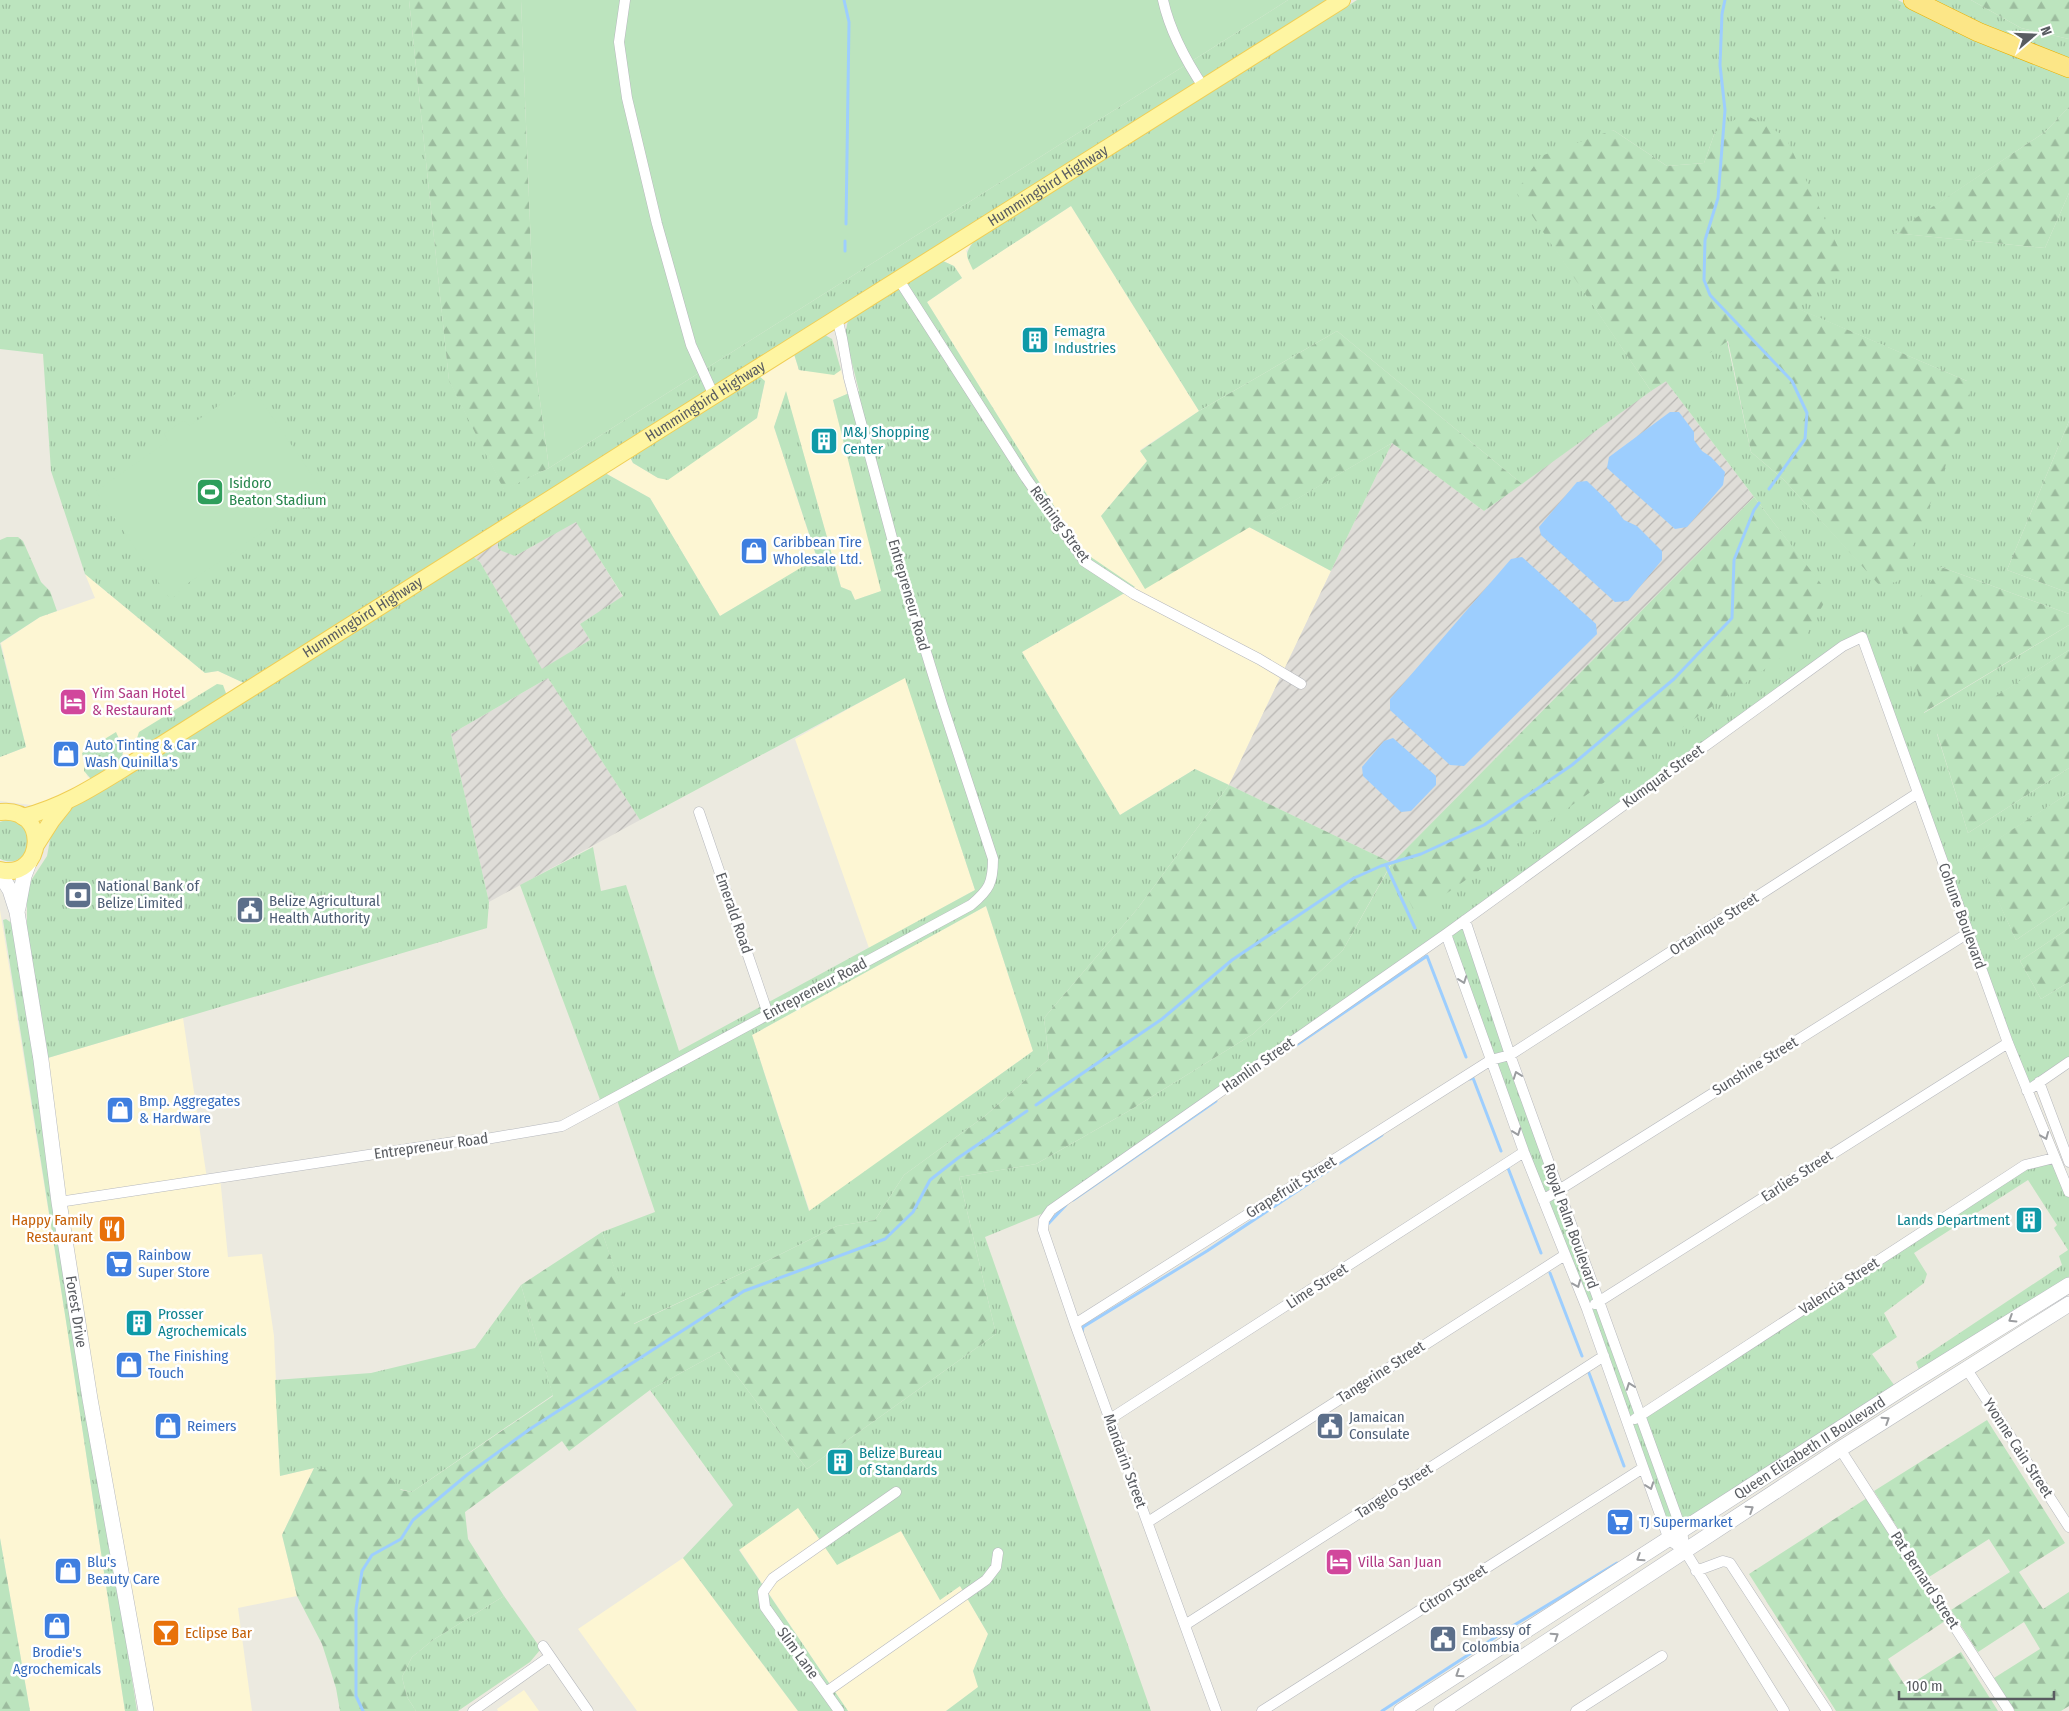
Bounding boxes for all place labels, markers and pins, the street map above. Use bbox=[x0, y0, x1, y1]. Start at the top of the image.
place label: Femagra Industries bbox=[1054, 322, 1116, 357]
building icon: Femagra Industries bbox=[1020, 325, 1050, 355]
place label: M&J Shopping Center bbox=[843, 423, 929, 458]
building icon: M&J Shopping Center bbox=[809, 426, 839, 456]
place label: Isidoro Beaton Stadium bbox=[229, 474, 327, 509]
sports icon: Isidoro Beaton Stadium bbox=[195, 477, 225, 507]
place label: Caribbean Tire Wholesale Ltd. bbox=[773, 533, 862, 568]
shop icon: Caribbean Tire Wholesale Ltd. bbox=[739, 536, 769, 566]
place label: Yim Saan Hotel & Restaurant bbox=[92, 684, 185, 719]
hotel icon: Yim Saan Hotel & Restaurant bbox=[58, 687, 88, 717]
place label: Auto Tinting & Car Wash Quinilla's bbox=[85, 736, 197, 771]
shop icon: Auto Tinting & Car Wash Quinilla's bbox=[51, 739, 81, 769]
place label: National Bank of Belize Limited bbox=[97, 877, 200, 912]
bank icon: National Bank of Belize Limited bbox=[63, 880, 93, 910]
place label: Belize Agricultural Health Authority bbox=[269, 892, 380, 927]
public building icon: Belize Agricultural Health Authority bbox=[235, 895, 265, 925]
place label: Bmp. Aggregates & Hardware bbox=[139, 1092, 240, 1127]
shop icon: Bmp. Aggregates & Hardware bbox=[105, 1095, 135, 1125]
building icon: Lands Department bbox=[2014, 1205, 2044, 1235]
place label: Happy Family Restaurant bbox=[12, 1211, 93, 1246]
place label: Lands Department bbox=[1897, 1211, 2010, 1229]
restaurant icon: Happy Family Restaurant bbox=[97, 1214, 127, 1244]
place label: Rainbow Super Store bbox=[138, 1246, 210, 1281]
supermarket icon: Rainbow Super Store bbox=[104, 1249, 134, 1279]
place label: Prosser Agrochemicals bbox=[158, 1305, 247, 1340]
building icon: Prosser Agrochemicals bbox=[124, 1308, 154, 1338]
place label: The Finishing Touch bbox=[148, 1347, 228, 1382]
shop icon: The Finishing Touch bbox=[114, 1350, 144, 1380]
place label: Jamaican Consulate bbox=[1349, 1408, 1410, 1443]
shop icon: Reimers bbox=[153, 1411, 183, 1441]
public building icon: Jamaican Consulate bbox=[1315, 1411, 1345, 1441]
place label: Reimers bbox=[187, 1417, 237, 1435]
place label: Belize Bureau of Standards bbox=[859, 1444, 942, 1479]
building icon: Belize Bureau of Standards bbox=[825, 1447, 855, 1477]
supermarket icon: TJ Supermarket bbox=[1605, 1507, 1635, 1537]
place label: TJ Supermarket bbox=[1639, 1513, 1733, 1531]
hotel icon: Villa San Juan bbox=[1324, 1547, 1354, 1577]
place label: Blu's Beauty Care bbox=[87, 1553, 160, 1588]
place label: Villa San Juan bbox=[1358, 1553, 1442, 1571]
shop icon: Blu's Beauty Care bbox=[53, 1556, 83, 1586]
shop icon: Brodie's Agrochemicals bbox=[42, 1611, 72, 1641]
bar icon: Eclipse Bar bbox=[151, 1618, 181, 1648]
place label: Embassy of Colombia bbox=[1462, 1621, 1532, 1656]
place label: Eclipse Bar bbox=[185, 1624, 253, 1642]
public building icon: Embassy of Colombia bbox=[1428, 1624, 1458, 1654]
place label: Brodie's Agrochemicals bbox=[13, 1643, 101, 1678]

